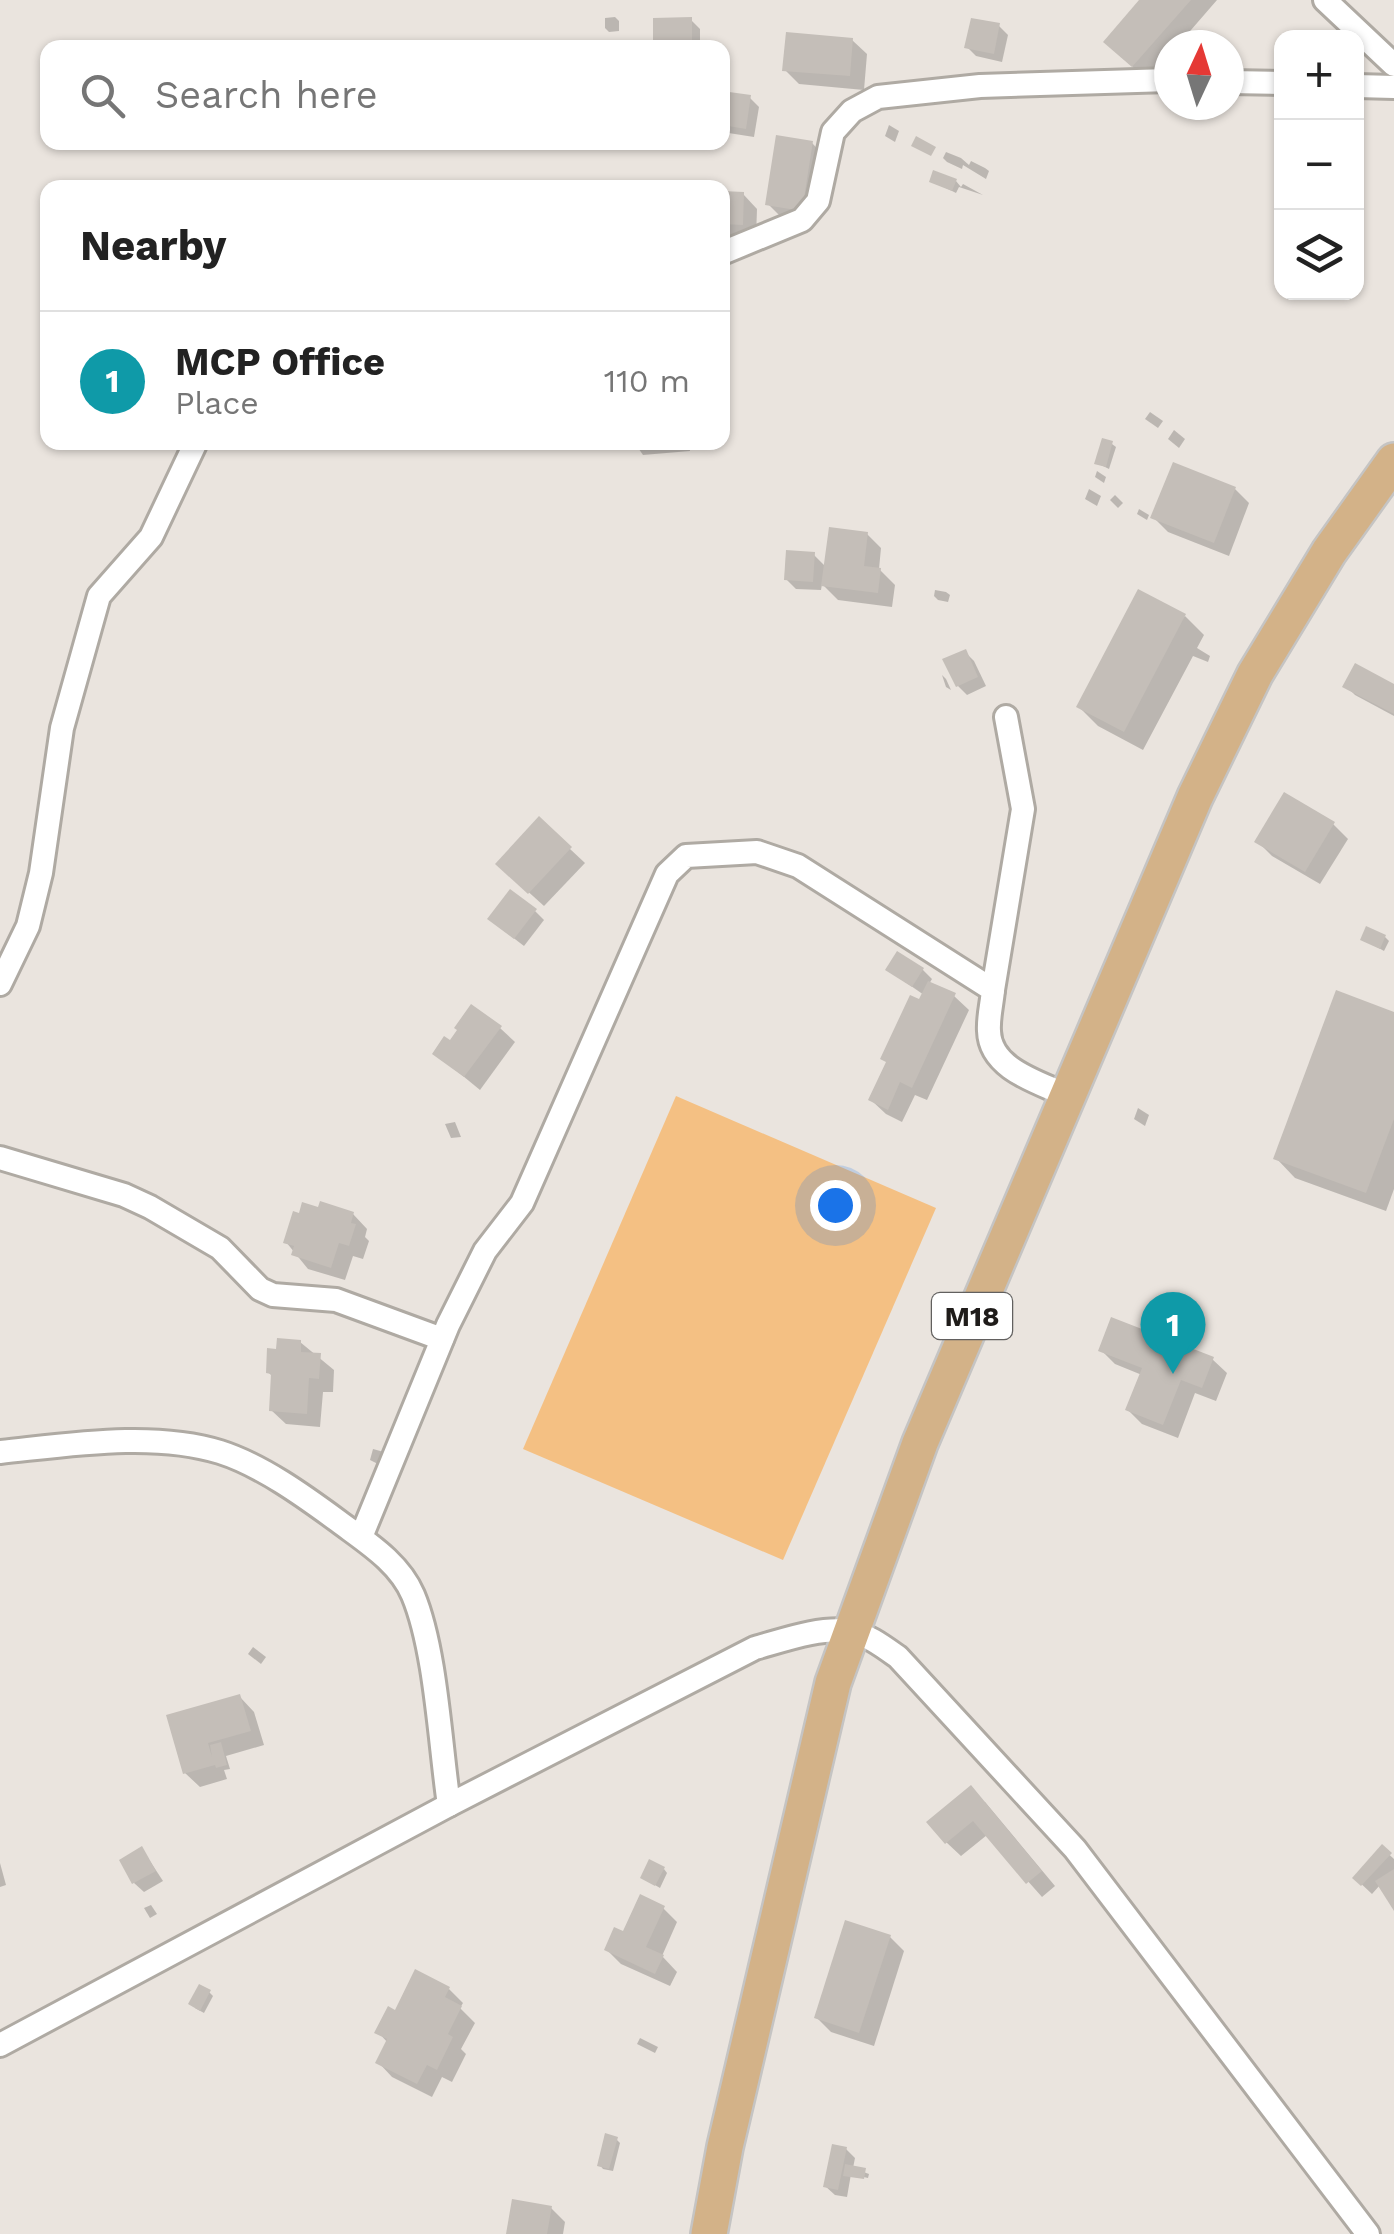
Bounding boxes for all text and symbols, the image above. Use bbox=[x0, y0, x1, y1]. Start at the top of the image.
north arrow bbox=[1154, 30, 1244, 120]
map controls bbox=[1274, 30, 1364, 300]
button: + bbox=[1274, 30, 1364, 120]
search box bbox=[40, 40, 730, 150]
icon: search bbox=[75, 68, 130, 123]
text: Search here bbox=[155, 73, 378, 117]
button: − bbox=[1274, 120, 1364, 210]
button: layers bbox=[1274, 210, 1364, 300]
text: Nearby bbox=[80, 221, 227, 270]
text: MCP Office bbox=[175, 340, 385, 384]
text: 1 bbox=[106, 362, 119, 400]
text: 110 m bbox=[604, 362, 690, 400]
text: Place bbox=[175, 384, 259, 422]
your location bbox=[810, 1180, 861, 1231]
pin: 1 bbox=[1140, 1292, 1206, 1374]
road number: M18 bbox=[932, 1293, 1012, 1339]

